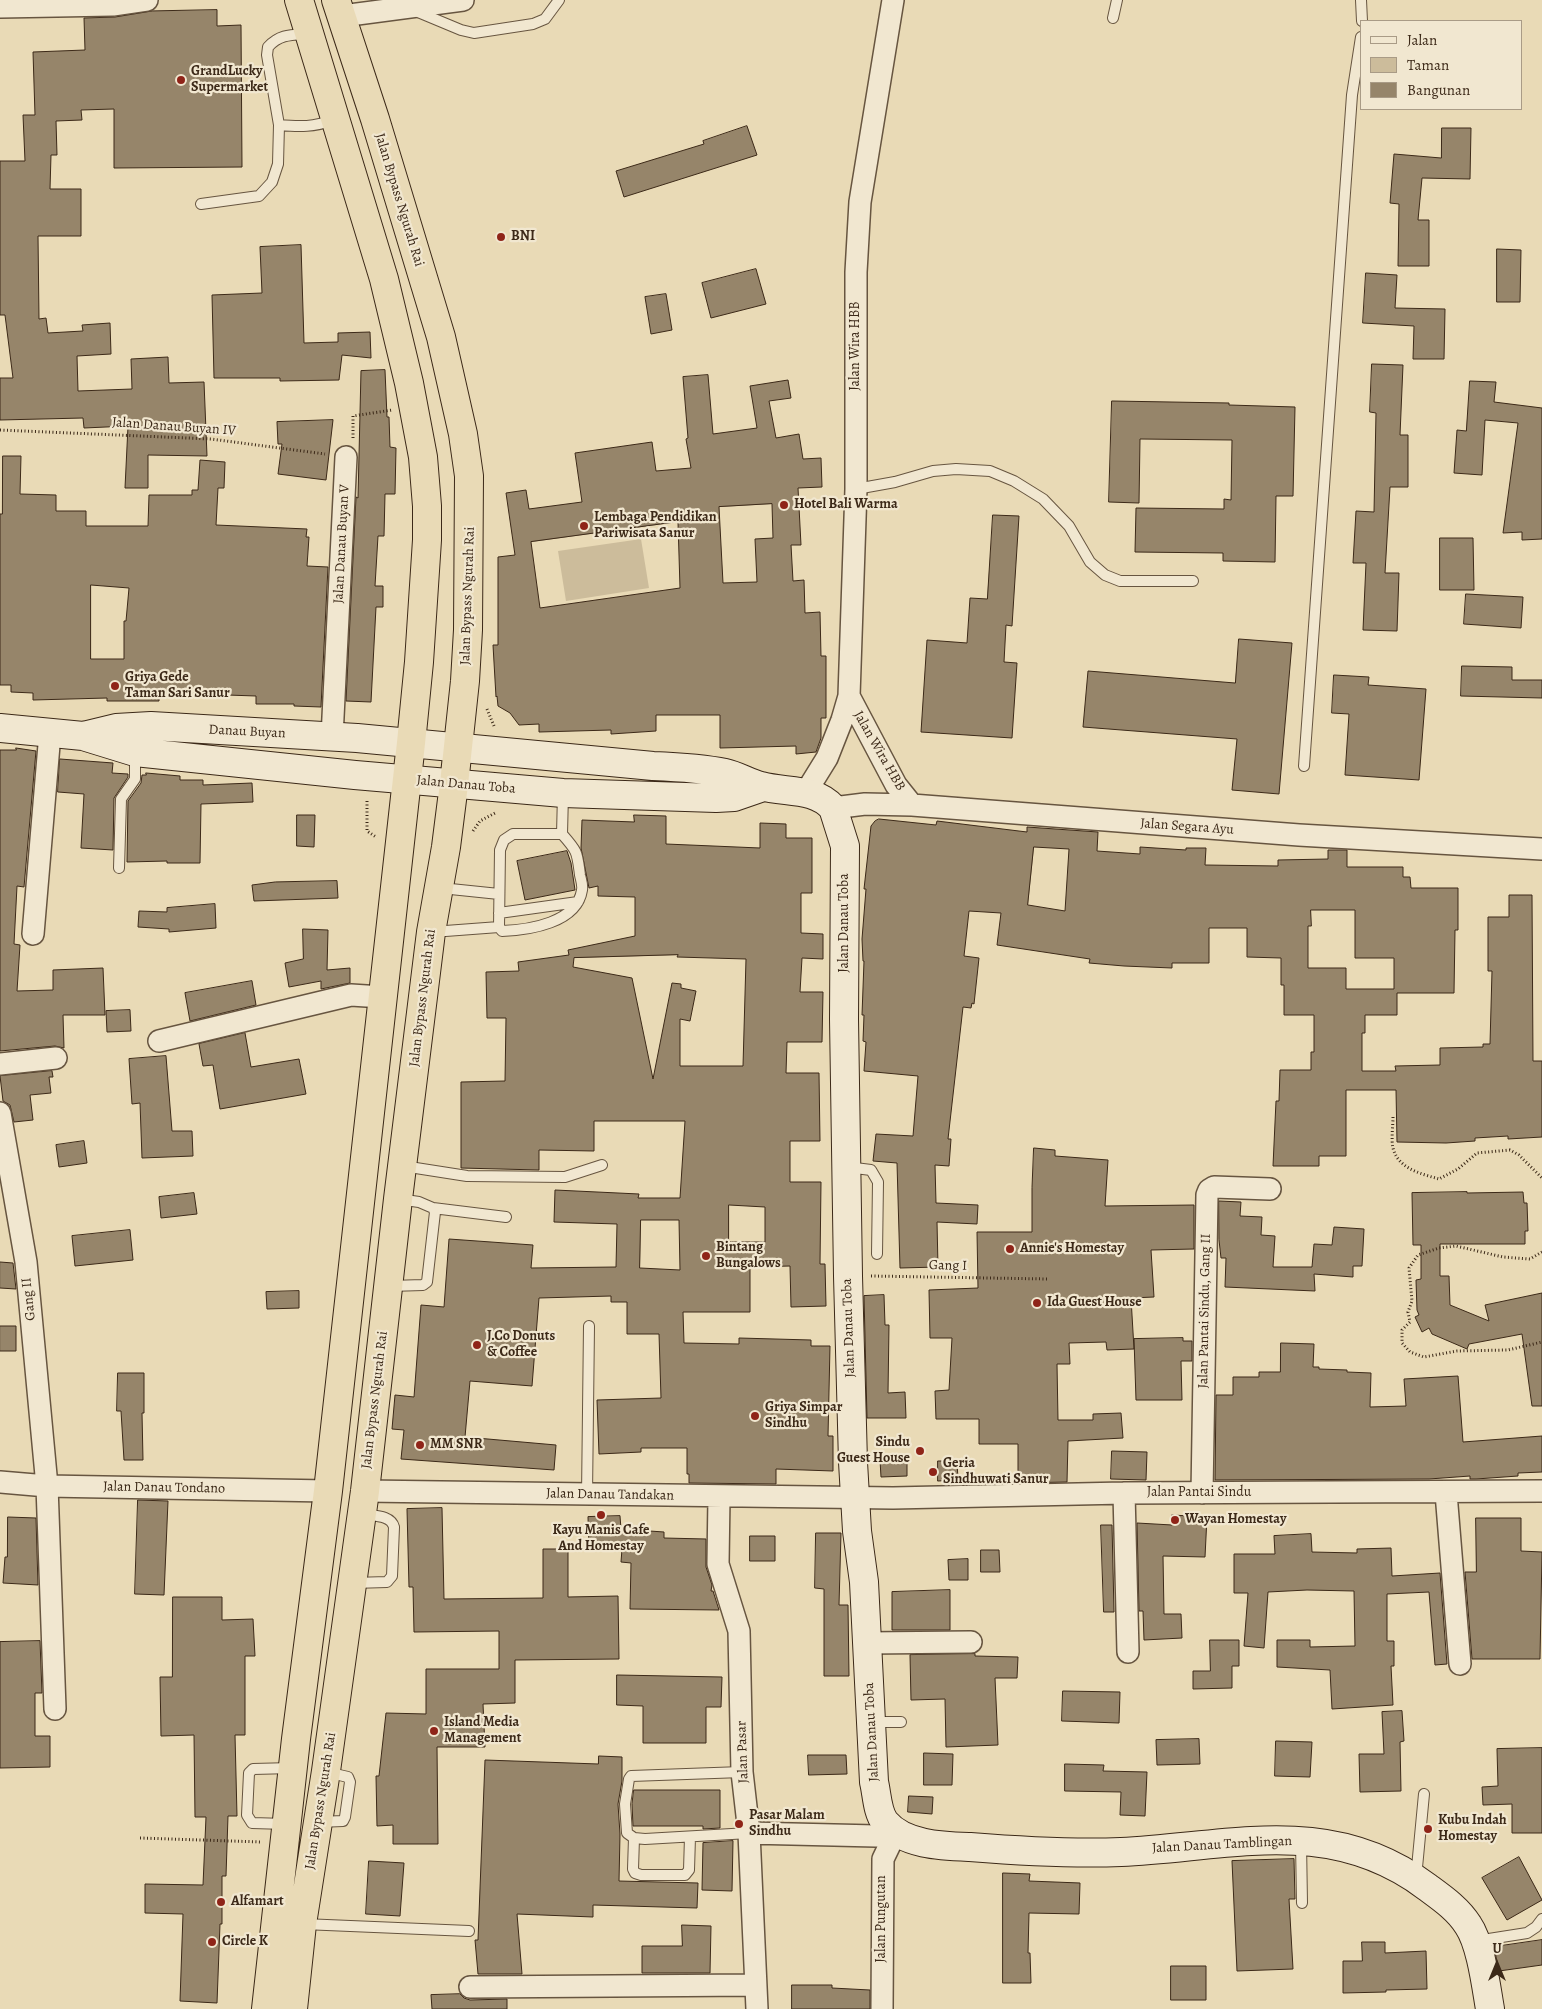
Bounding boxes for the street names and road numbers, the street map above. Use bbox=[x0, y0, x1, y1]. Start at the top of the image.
street label: Jalan Bypass Ngurah Rai bbox=[371, 131, 427, 269]
street label: Jalan Wira HBB bbox=[848, 301, 864, 391]
street label: Jalan Danau Buyan IV bbox=[111, 414, 237, 440]
street label: Jalan Danau Buyan V bbox=[330, 484, 354, 604]
street label: Jalan Bypass Ngurah Rai bbox=[457, 526, 479, 666]
street label: Jalan Wira HBB bbox=[849, 708, 909, 794]
street label: Danau Buyan bbox=[208, 722, 286, 742]
street label: Jalan Danau Toba bbox=[416, 772, 516, 798]
street label: Jalan Segara Ayu bbox=[1140, 815, 1234, 839]
street label: Jalan Danau Toba bbox=[837, 873, 853, 973]
street label: Jalan Bypass Ngurah Rai bbox=[406, 928, 440, 1068]
street label: Jalan Pantai Sindu, Gang II bbox=[1195, 1234, 1215, 1388]
street label: Gang I bbox=[929, 1257, 967, 1275]
street label: Gang II bbox=[18, 1277, 40, 1321]
street label: Jalan Danau Toba bbox=[839, 1278, 859, 1378]
street label: Jalan Bypass Ngurah Rai bbox=[358, 1330, 392, 1470]
street label: Jalan Danau Tondano bbox=[103, 1479, 225, 1497]
street label: Jalan Danau Tandakan bbox=[546, 1485, 674, 1505]
street label: Jalan Pantai Sindu bbox=[1147, 1485, 1251, 1501]
street label: Jalan Danau Toba bbox=[861, 1682, 883, 1782]
street label: Jalan Pasar bbox=[734, 1720, 752, 1784]
street label: Jalan Bypass Ngurah Rai bbox=[302, 1731, 340, 1871]
street label: Jalan Danau Tamblingan bbox=[1152, 1833, 1292, 1857]
street label: Jalan Pungutan bbox=[874, 1875, 890, 1963]

